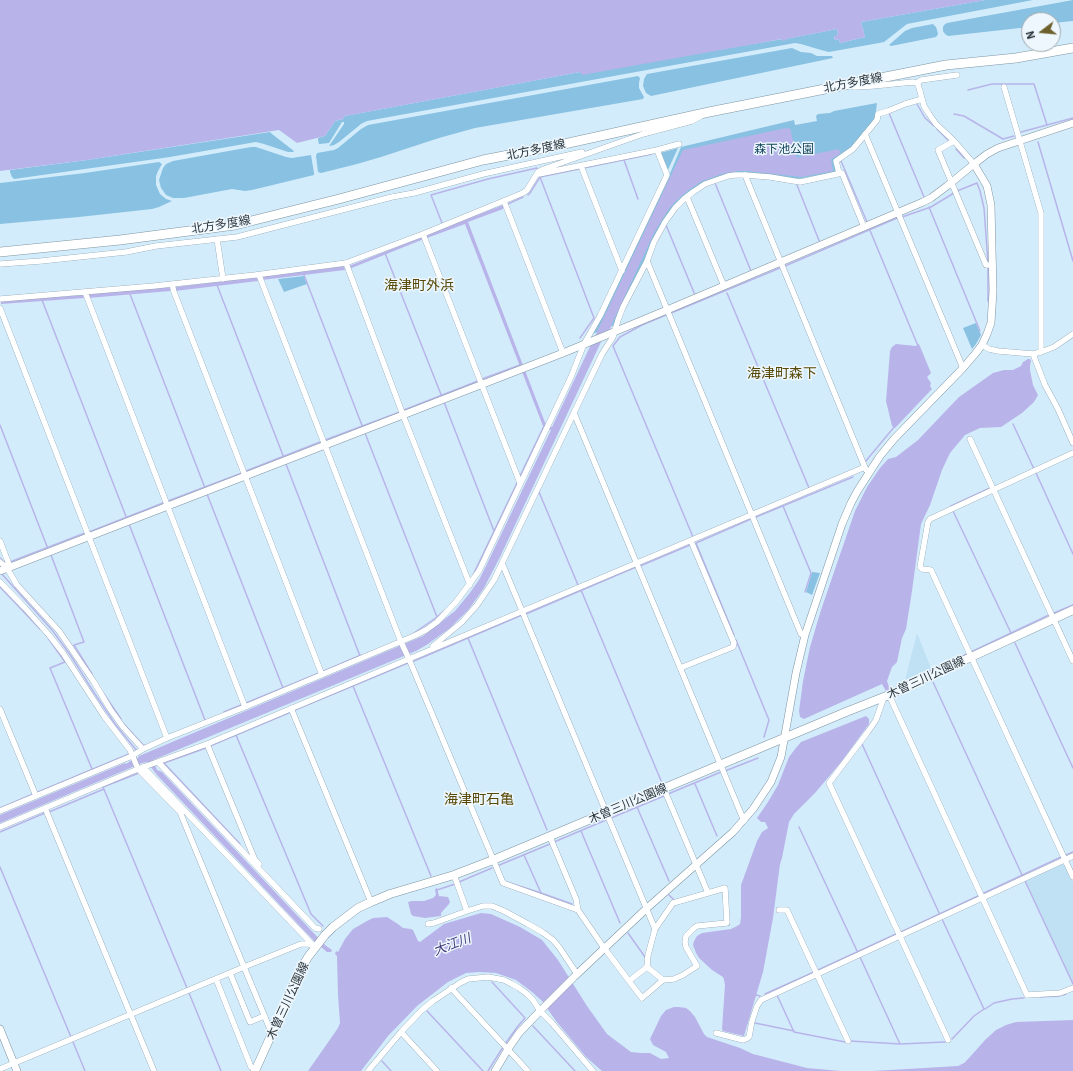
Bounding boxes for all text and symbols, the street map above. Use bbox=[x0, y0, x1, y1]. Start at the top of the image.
north arrow bbox=[1021, 12, 1061, 52]
text: N bbox=[1023, 29, 1038, 41]
street label: 北方多度線 bbox=[822, 70, 884, 96]
street label: 北方多度線 bbox=[505, 137, 567, 163]
park label: 森下池公園 bbox=[754, 143, 814, 157]
street label: 北方多度線 bbox=[190, 213, 252, 237]
district label: 海津町外浜 bbox=[384, 278, 454, 294]
district label: 海津町森下 bbox=[747, 366, 817, 382]
street label: 木曽三川公園線 bbox=[885, 654, 967, 702]
street label: 木曽三川公園線 bbox=[587, 781, 669, 827]
district label: 海津町石亀 bbox=[444, 792, 514, 808]
water label: 大江川 bbox=[431, 931, 473, 959]
street label: 木曽三川公園線 bbox=[264, 960, 312, 1042]

